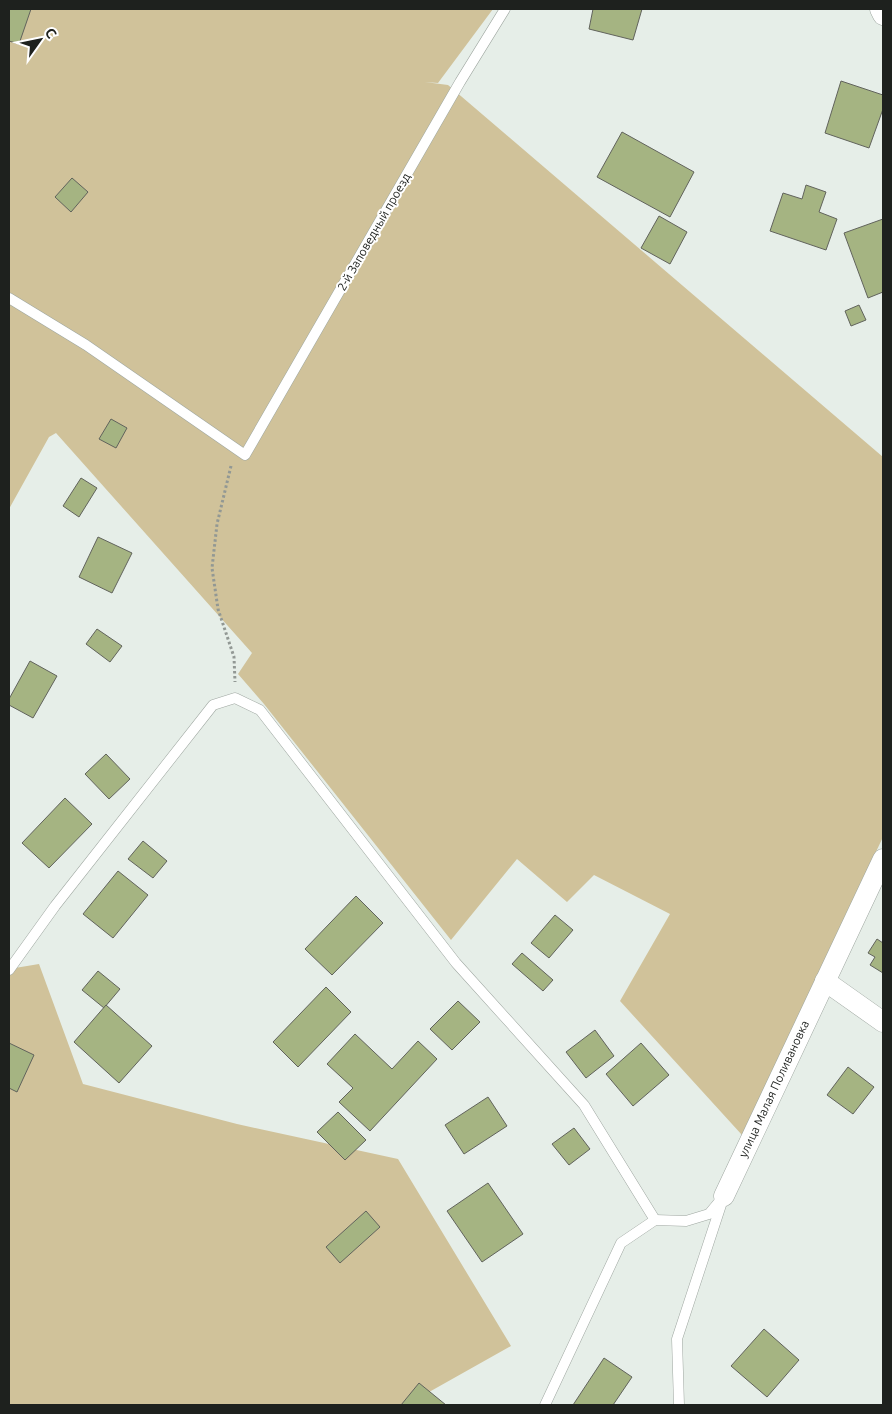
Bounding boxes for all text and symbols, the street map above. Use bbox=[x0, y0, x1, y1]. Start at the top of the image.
north arrow bbox=[15, 15, 65, 65]
text: С bbox=[42, 25, 60, 41]
street label: 2-й Заповедный проезд bbox=[335, 171, 413, 293]
street label: улица Малая Поливановка bbox=[736, 1018, 811, 1159]

